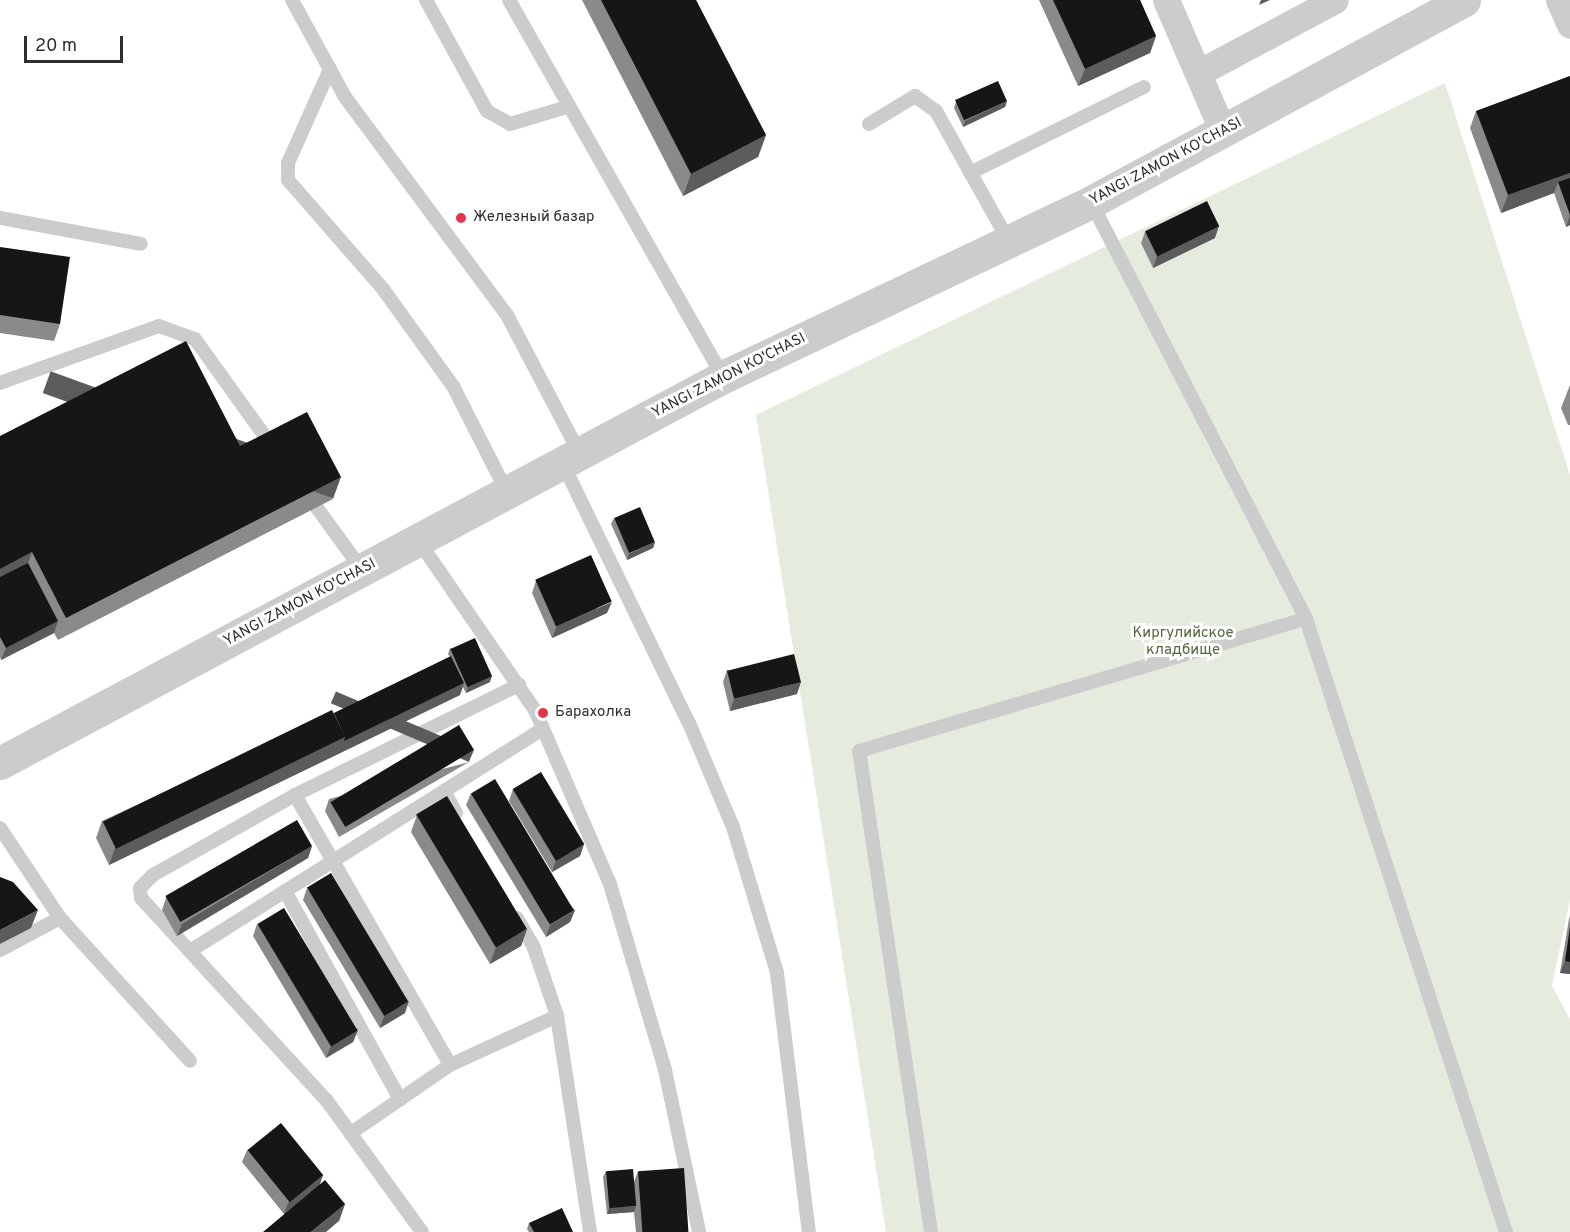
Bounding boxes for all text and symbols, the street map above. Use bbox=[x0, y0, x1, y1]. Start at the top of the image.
scale bar bbox=[27, 24, 126, 62]
text: 20 m bbox=[35, 35, 77, 58]
street label: YANGI ZAMON KO'CHASI bbox=[1087, 114, 1245, 210]
place label: Железный базар bbox=[473, 209, 594, 227]
marker: Железный базар bbox=[454, 211, 468, 225]
street label: YANGI ZAMON KO'CHASI bbox=[649, 329, 809, 423]
street label: YANGI ZAMON KO'CHASI bbox=[221, 555, 379, 651]
park label: Киргулийское кладбище bbox=[1132, 624, 1234, 659]
place label: Барахолка bbox=[555, 704, 631, 722]
marker: Барахолка bbox=[536, 706, 550, 720]

